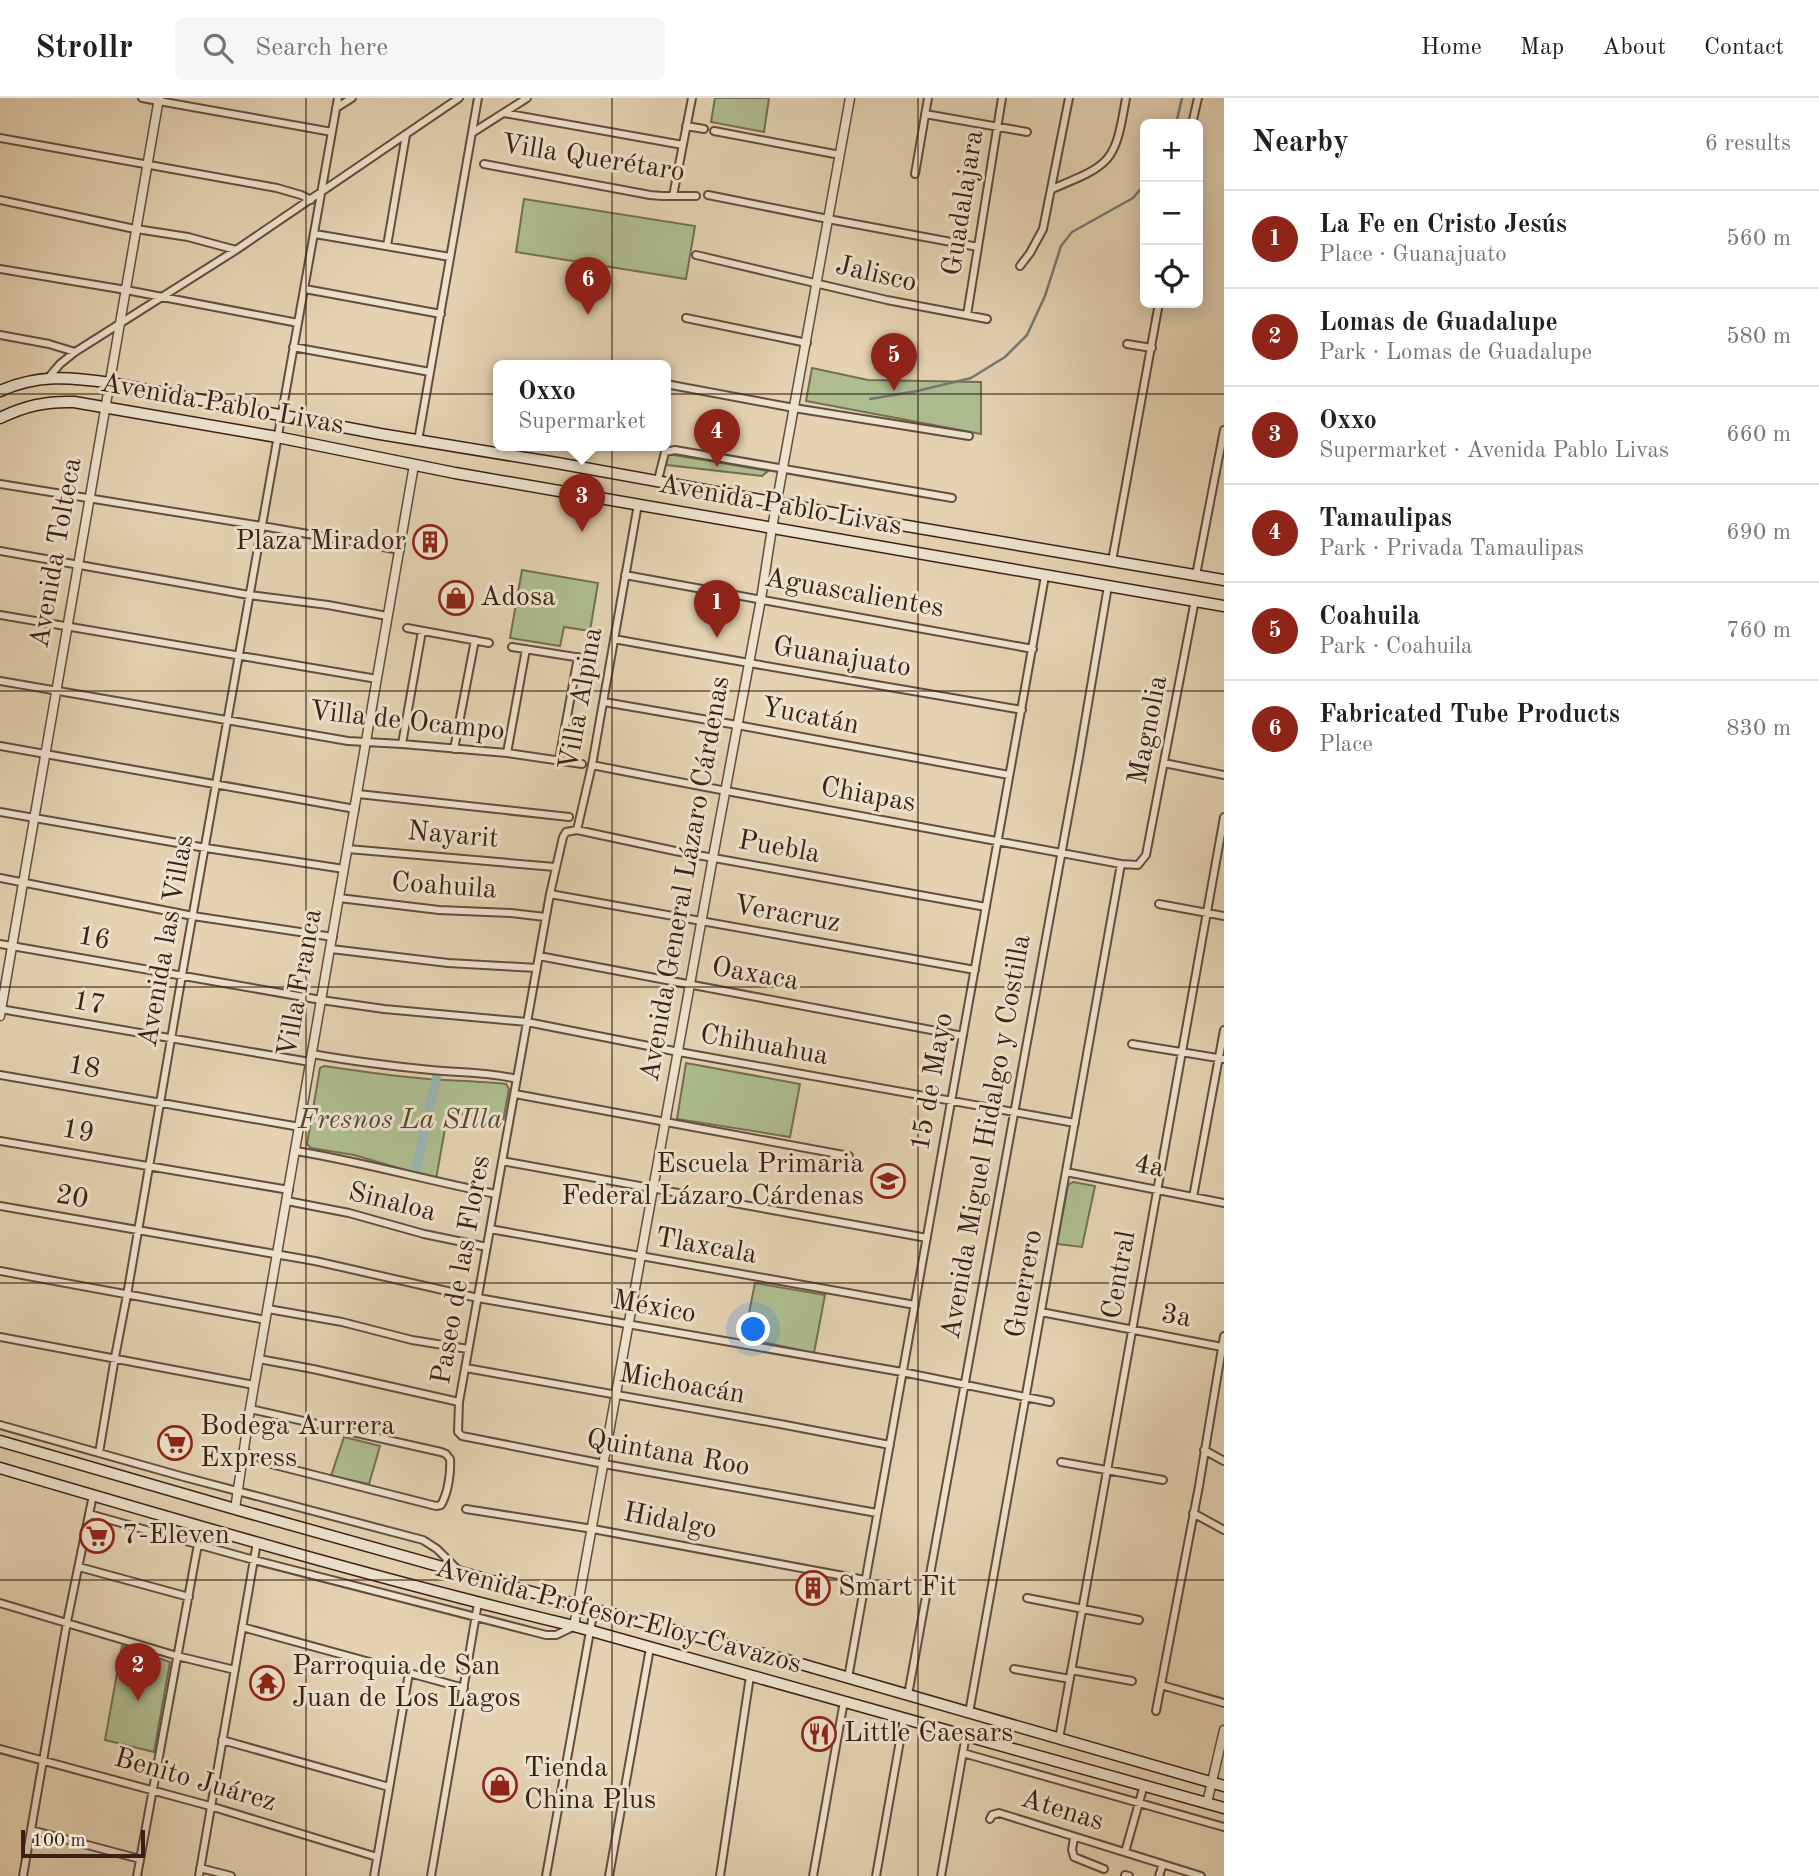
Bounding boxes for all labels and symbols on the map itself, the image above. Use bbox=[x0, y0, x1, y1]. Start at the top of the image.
street label: Guadalajara bbox=[939, 128, 989, 278]
street label: Villa Querétaro bbox=[499, 131, 687, 187]
street label: Jalisco bbox=[833, 252, 919, 298]
pin: 6 bbox=[565, 257, 611, 315]
pin: 5 bbox=[871, 333, 917, 391]
street label: Avenida Pablo Livas bbox=[98, 370, 346, 440]
pin: 4 bbox=[694, 409, 740, 467]
street label: Avenida Tolteca bbox=[26, 455, 88, 651]
street label: Avenida Pablo Livas bbox=[656, 471, 904, 541]
pin: 3 bbox=[559, 474, 605, 532]
building icon: Plaza Mirador bbox=[411, 523, 449, 561]
place label: Plaza Mirador bbox=[235, 528, 406, 556]
street label: Aguascalientes bbox=[762, 564, 946, 624]
shop icon: Adosa bbox=[437, 579, 475, 617]
pin: 1 bbox=[694, 580, 740, 638]
place label: Adosa bbox=[480, 584, 556, 612]
street label: Villa Alpina bbox=[556, 625, 608, 773]
street label: Guanajuato bbox=[771, 633, 913, 683]
street label: Magnolia bbox=[1125, 673, 1173, 787]
street label: Avenida General Lázaro Cárdenas bbox=[636, 674, 736, 1084]
street label: Yucatán bbox=[759, 694, 861, 740]
street label: Villa de Ocampo bbox=[308, 698, 506, 746]
street label: Chiapas bbox=[818, 774, 918, 818]
street label: Nayarit bbox=[406, 818, 500, 854]
street label: Puebla bbox=[736, 827, 822, 869]
street label: Avenida las Villas bbox=[135, 833, 199, 1049]
street label: Coahuila bbox=[390, 869, 498, 905]
street label: Veracruz bbox=[731, 892, 843, 938]
street label: Villa Franca bbox=[274, 906, 328, 1059]
street label: 16 bbox=[76, 922, 112, 956]
street label: Avenida Miguel Hidalgo y Costilla bbox=[938, 932, 1036, 1342]
street label: Oaxaca bbox=[709, 954, 801, 996]
street label: 17 bbox=[71, 987, 107, 1021]
street label: 15 de Mayo bbox=[907, 1011, 959, 1153]
street label: Chihuahua bbox=[698, 1021, 830, 1071]
street label: 18 bbox=[66, 1051, 102, 1085]
park label: Fresnos La SIlla bbox=[297, 1107, 502, 1135]
street label: 19 bbox=[60, 1115, 96, 1149]
street label: 4a bbox=[1132, 1150, 1167, 1184]
place label: Escuela Primaria Federal Lázaro Cárdenas bbox=[561, 1151, 864, 1211]
street label: Paseo de las Flores bbox=[428, 1153, 496, 1387]
school or university icon: Escuela Primaria Federal Lázaro Cárdenas bbox=[869, 1162, 907, 1200]
street label: Sinaloa bbox=[345, 1179, 439, 1227]
street label: 20 bbox=[54, 1181, 90, 1215]
street label: Tlaxcala bbox=[653, 1224, 759, 1270]
street label: Guerrero bbox=[1002, 1228, 1048, 1340]
street label: Central bbox=[1098, 1229, 1142, 1321]
street label: México bbox=[610, 1287, 698, 1329]
street label: 3a bbox=[1159, 1301, 1193, 1333]
your location bbox=[736, 1312, 770, 1346]
street label: Michoacán bbox=[617, 1360, 747, 1410]
place label: Bodega Aurrera Express bbox=[200, 1413, 395, 1473]
supermarket icon: Bodega Aurrera Express bbox=[156, 1424, 194, 1462]
street label: Quintana Roo bbox=[584, 1426, 752, 1482]
street label: Hidalgo bbox=[621, 1499, 719, 1545]
supermarket icon: 7-Eleven bbox=[78, 1517, 116, 1555]
place label: 7-Eleven bbox=[122, 1522, 230, 1550]
street label: Avenida Profesor Eloy Cavazos bbox=[432, 1555, 804, 1679]
building icon: Smart Fit bbox=[794, 1569, 832, 1607]
place label: Smart Fit bbox=[838, 1574, 957, 1602]
pin: 2 bbox=[115, 1643, 161, 1701]
place label: Parroquia de San Juan de Los Lagos bbox=[292, 1653, 521, 1713]
temple icon: Parroquia de San Juan de Los Lagos bbox=[248, 1664, 286, 1702]
restaurant icon: Little Caesars bbox=[800, 1715, 838, 1753]
place label: Little Caesars bbox=[844, 1720, 1013, 1748]
street label: Benito Juárez bbox=[111, 1745, 279, 1817]
place label: Tienda China Plus bbox=[524, 1755, 656, 1815]
shop icon: Tienda China Plus bbox=[481, 1766, 519, 1804]
street label: Atenas bbox=[1017, 1785, 1107, 1837]
scale bar bbox=[21, 1827, 145, 1859]

